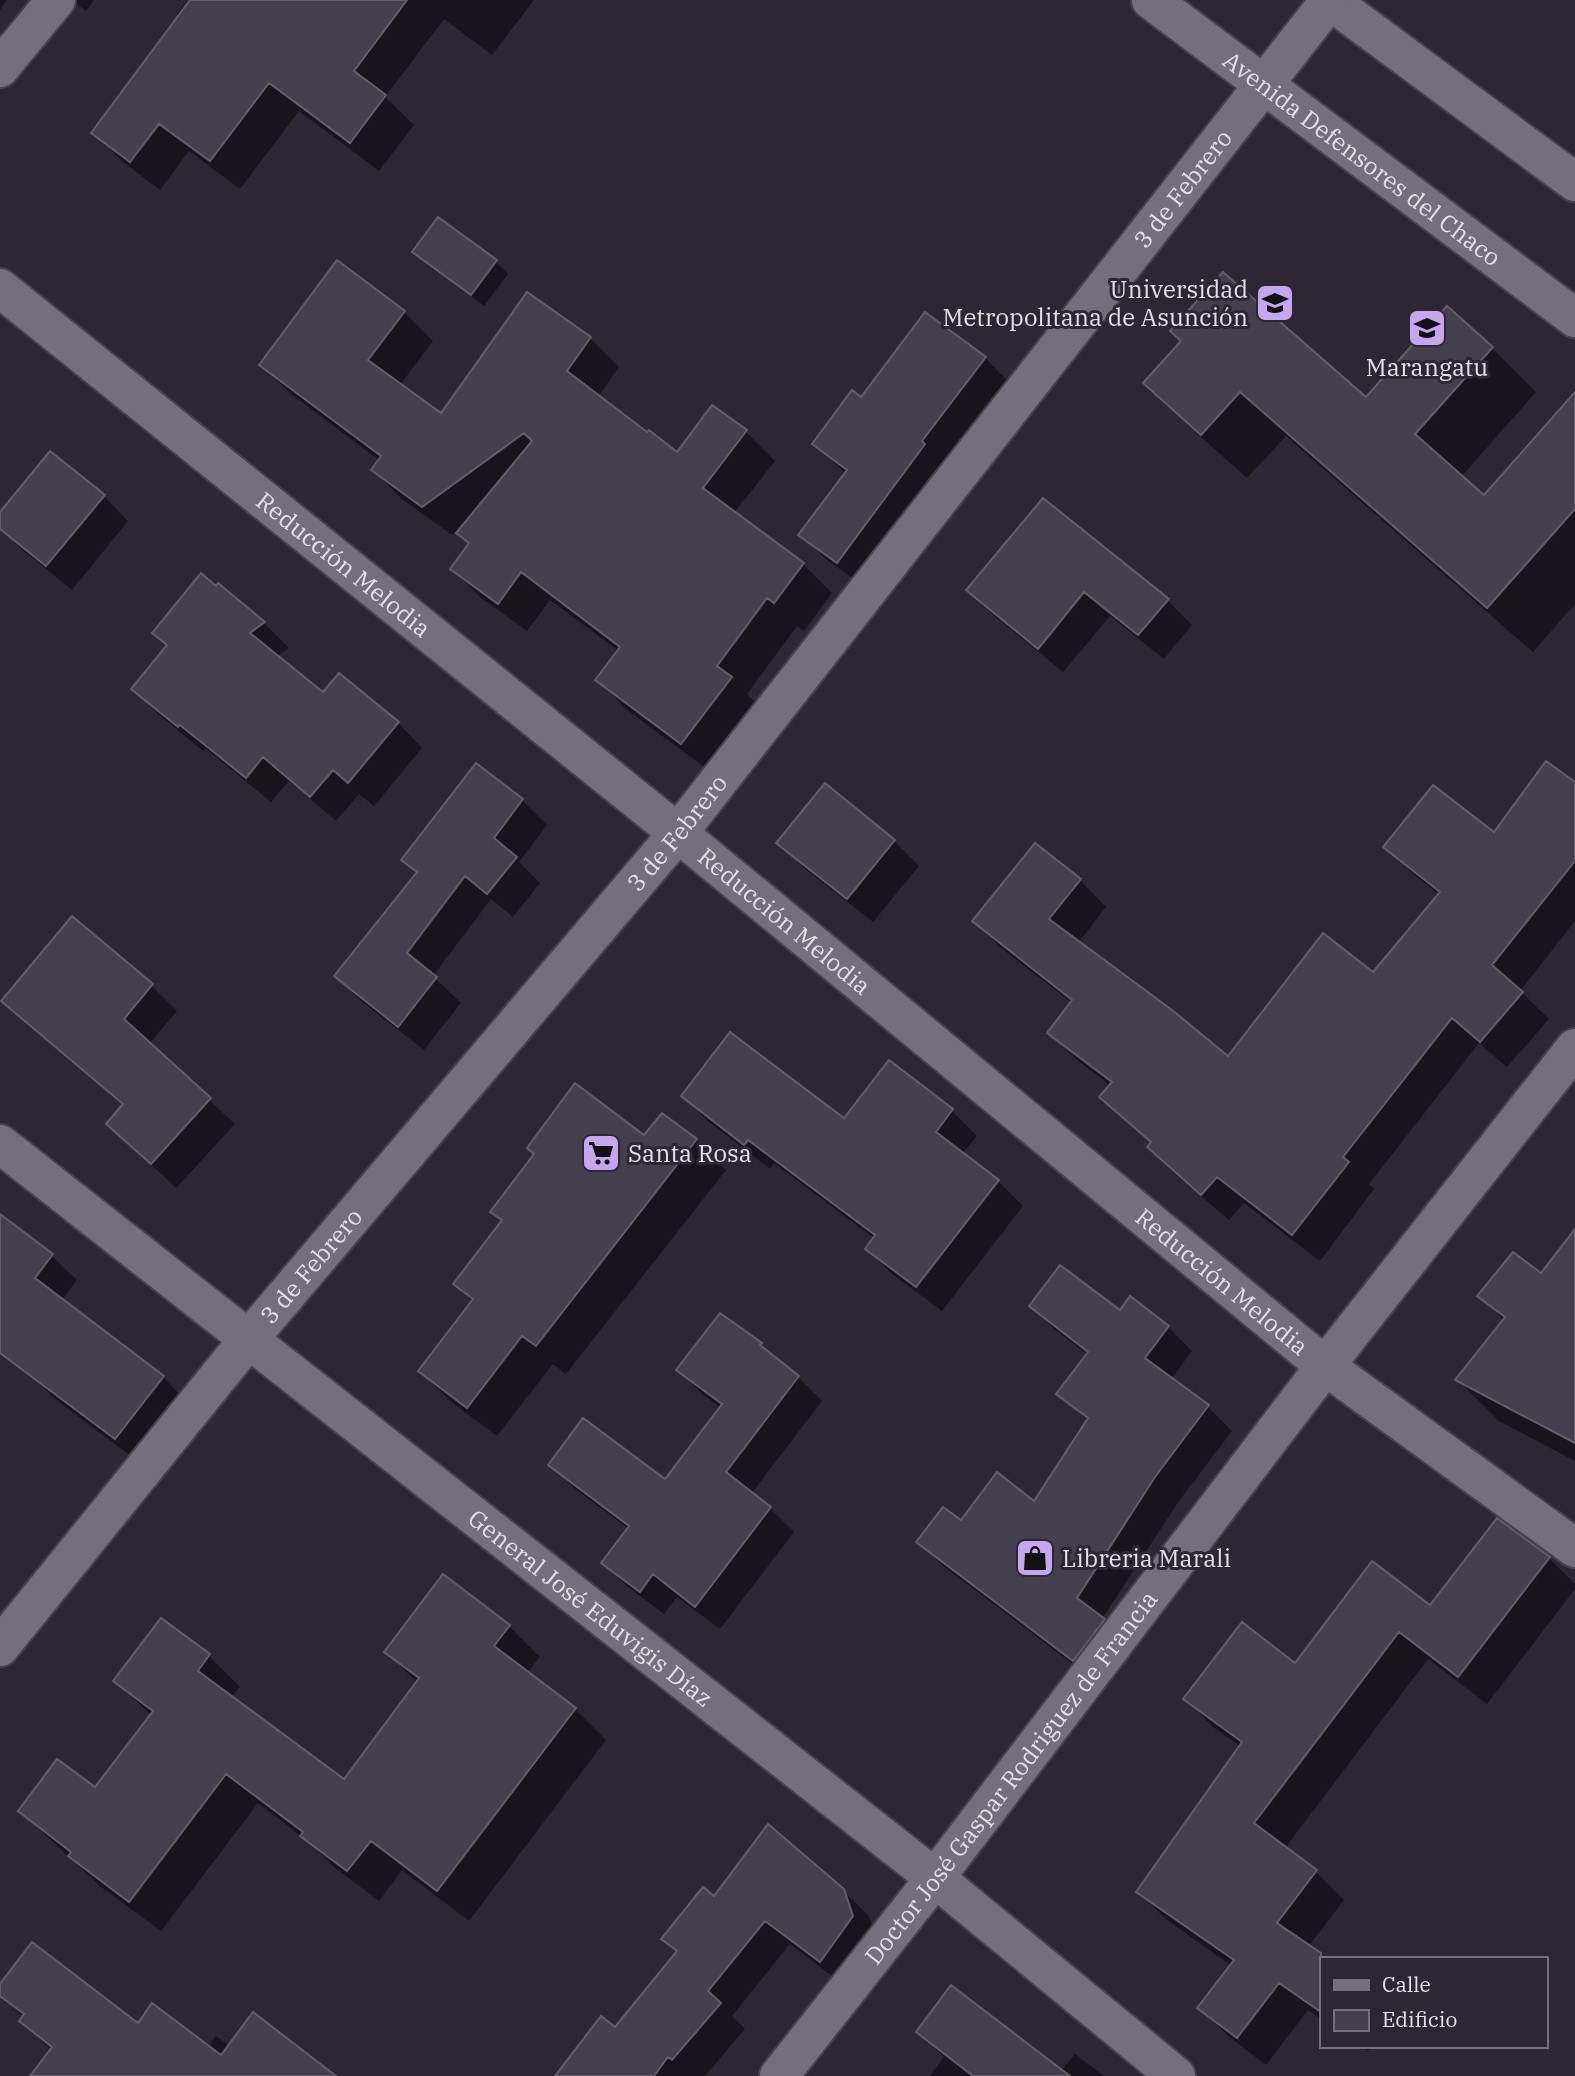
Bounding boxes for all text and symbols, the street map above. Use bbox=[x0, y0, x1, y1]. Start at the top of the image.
street label: Avenida Defensores del Chaco bbox=[1217, 44, 1508, 273]
street label: 3 de Febrero bbox=[1126, 123, 1239, 254]
place label: Universidad Metropolitana de Asunción bbox=[943, 273, 1248, 333]
school or university icon: Universidad Metropolitana de Asunción bbox=[1254, 282, 1296, 324]
school or university icon: Marangatu bbox=[1406, 307, 1448, 349]
place label: Marangatu bbox=[1366, 351, 1488, 383]
street label: Reducción Melodia bbox=[250, 484, 438, 644]
street label: 3 de Febrero bbox=[620, 768, 734, 898]
street label: Reducción Melodia bbox=[691, 840, 878, 1002]
supermarket icon: Santa Rosa bbox=[580, 1132, 622, 1174]
place label: Santa Rosa bbox=[628, 1137, 752, 1169]
street label: 3 de Febrero bbox=[253, 1201, 369, 1330]
street label: Reducción Melodia bbox=[1129, 1201, 1315, 1362]
street label: General José Eduvigis Díaz bbox=[462, 1502, 719, 1714]
shop icon: Libreria Marali bbox=[1014, 1537, 1056, 1579]
place label: Libreria Marali bbox=[1062, 1542, 1231, 1574]
street label: Doctor José Gaspar Rodriguez de Francia bbox=[857, 1584, 1164, 1971]
legend bbox=[1320, 1957, 1547, 2048]
text: Calle bbox=[1382, 1970, 1431, 1998]
text: Edificio bbox=[1382, 2005, 1457, 2033]

